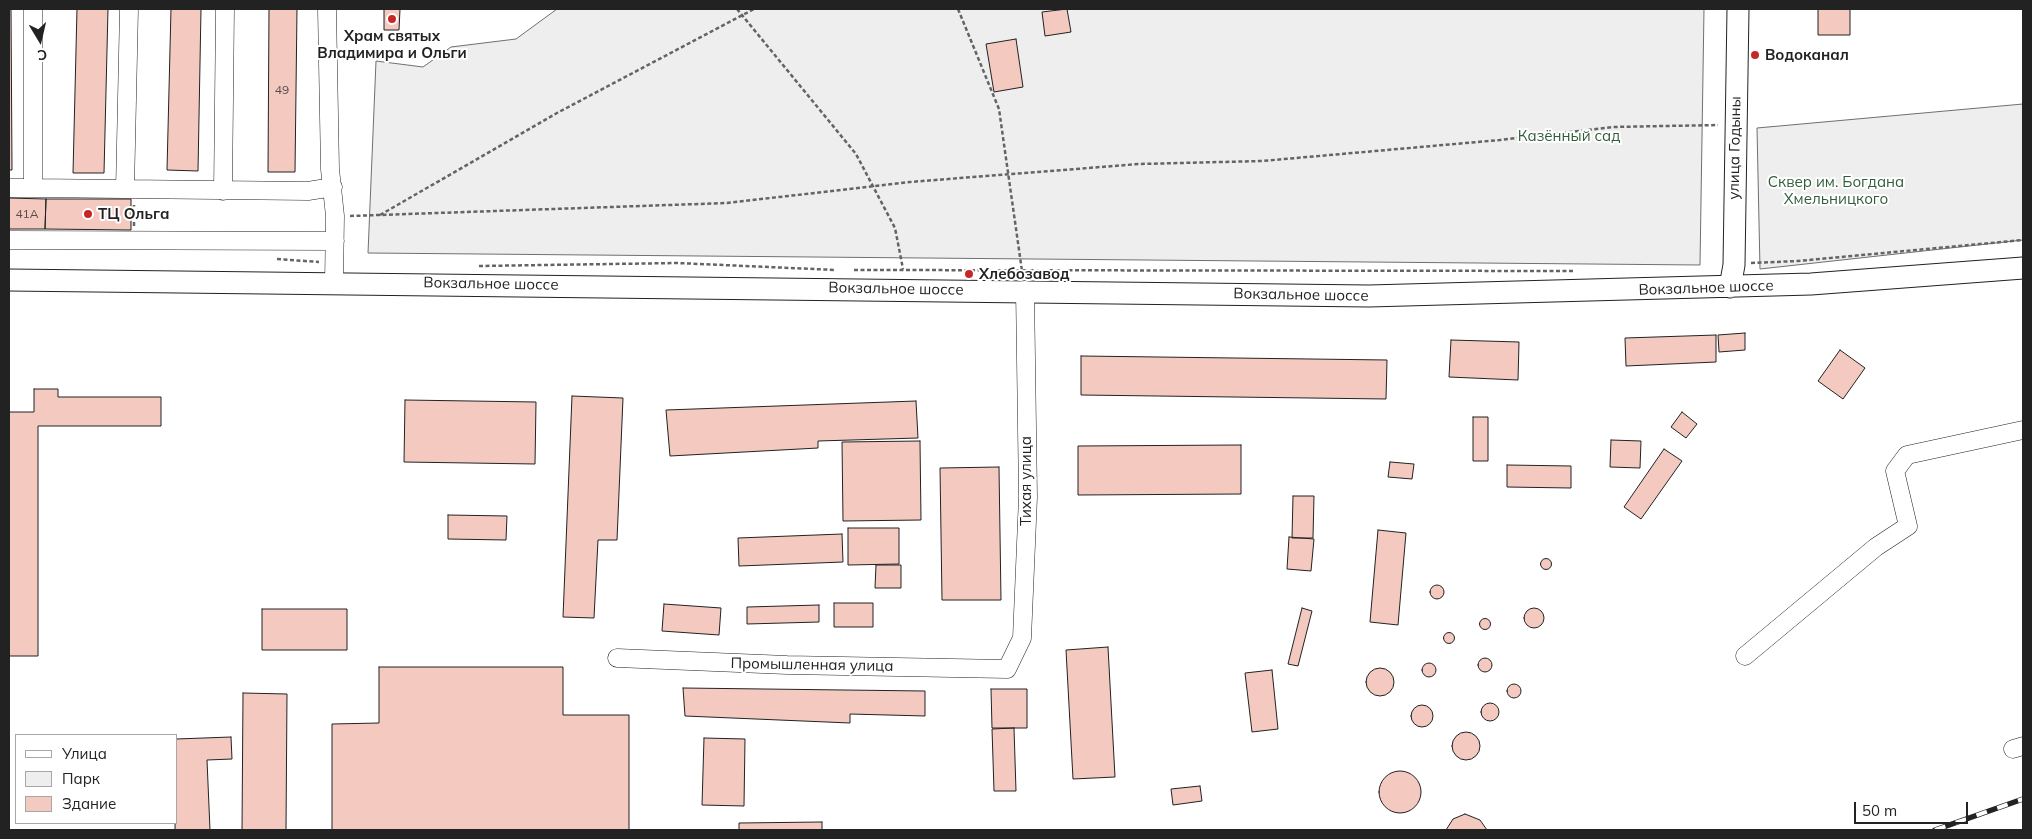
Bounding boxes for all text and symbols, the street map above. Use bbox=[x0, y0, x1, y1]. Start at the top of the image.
marker: Храм святых Владимира и Ольги bbox=[386, 13, 398, 25]
north arrow bbox=[15, 15, 65, 65]
place label: Храм святых Владимира и Ольги bbox=[317, 27, 467, 62]
text: С bbox=[36, 45, 48, 64]
place label: Водоканал bbox=[1765, 46, 1849, 64]
marker: Водоканал bbox=[1749, 49, 1761, 61]
house number: 49 bbox=[275, 83, 289, 97]
street label: улица Годыны bbox=[1725, 96, 1745, 200]
park label: Казённый сад bbox=[1518, 127, 1620, 145]
park label: Сквер им. Богдана Хмельницкого bbox=[1768, 173, 1904, 208]
place label: ТЦ Ольга bbox=[98, 205, 169, 223]
house number: 41А bbox=[15, 207, 39, 221]
marker: ТЦ Ольга bbox=[82, 208, 94, 220]
place label: Хлебозавод bbox=[979, 265, 1070, 283]
marker: Хлебозавод bbox=[963, 268, 975, 280]
street label: Вокзальное шоссе bbox=[423, 274, 559, 294]
street label: Вокзальное шоссе bbox=[1638, 277, 1774, 299]
street label: Вокзальное шоссе bbox=[828, 279, 964, 299]
street label: Вокзальное шоссе bbox=[1233, 285, 1369, 305]
street label: Тихая улица bbox=[1017, 436, 1035, 526]
street label: Промышленная улица bbox=[730, 655, 894, 675]
legend bbox=[15, 734, 178, 824]
text: Улица bbox=[62, 744, 107, 763]
text: Парк bbox=[62, 769, 100, 788]
scale bar bbox=[1857, 792, 1971, 824]
text: Здание bbox=[62, 794, 116, 813]
text: 50 m bbox=[1862, 801, 1897, 820]

